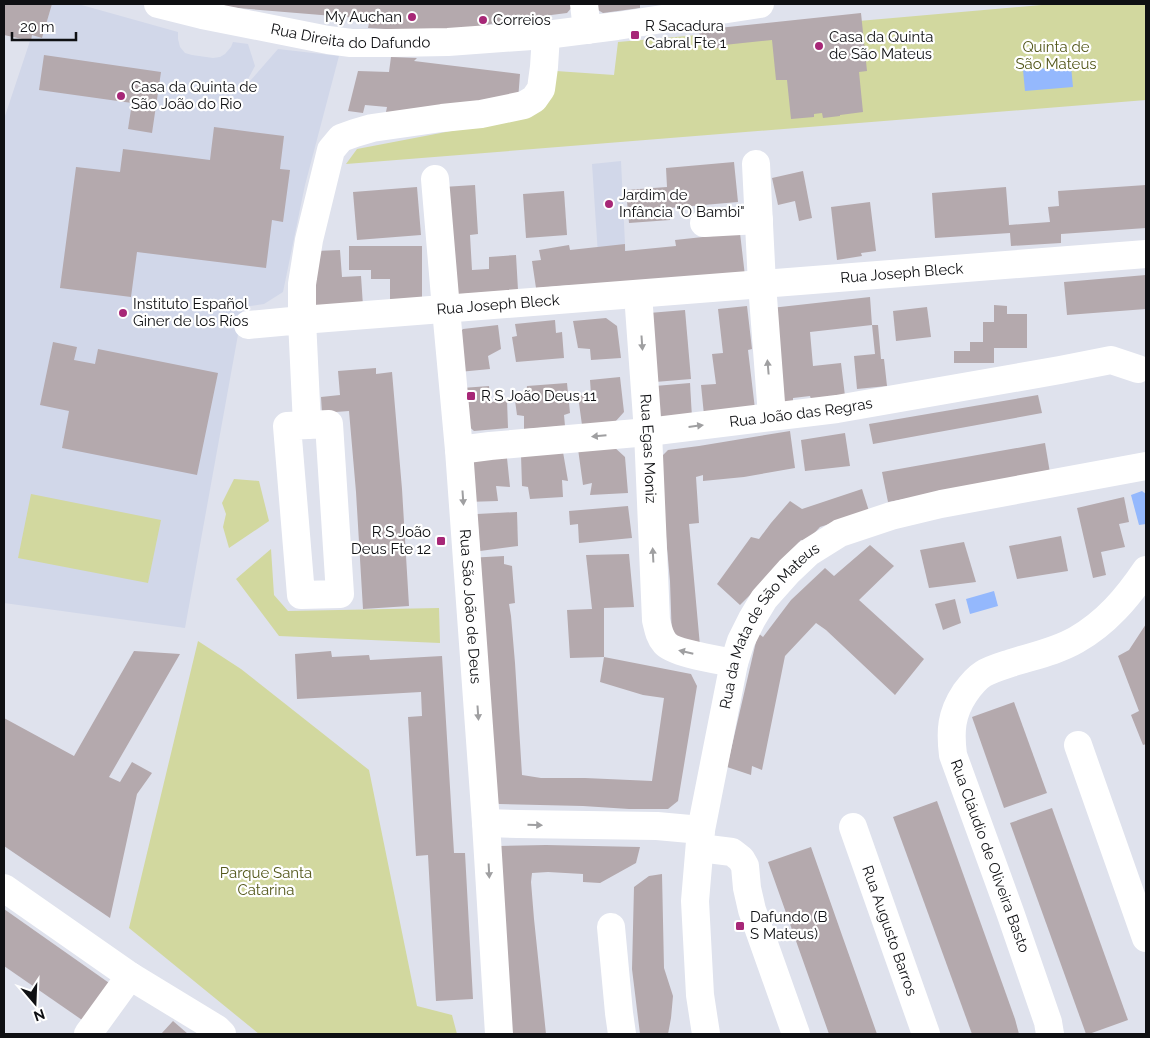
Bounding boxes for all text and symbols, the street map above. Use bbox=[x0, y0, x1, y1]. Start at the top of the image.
place label: My Auchan bbox=[325, 8, 402, 26]
scale bar bbox=[12, 10, 76, 42]
marker: My Auchan bbox=[406, 11, 418, 23]
place label: Correios bbox=[493, 11, 551, 29]
marker: Correios bbox=[477, 14, 489, 26]
place label: R Sacadura Cabral Fte 1 bbox=[645, 17, 727, 52]
text: 20 m bbox=[20, 18, 55, 36]
street label: Rua Direita do Dafundo bbox=[269, 20, 431, 52]
place label: Casa da Quinta de São Mateus bbox=[829, 28, 933, 63]
marker: R Sacadura Cabral Fte 1 bbox=[629, 29, 641, 41]
park label: Quinta de São Mateus bbox=[1015, 38, 1097, 73]
marker: Casa da Quinta de São Mateus bbox=[813, 40, 825, 52]
place label: Casa da Quinta de São João do Rio bbox=[131, 78, 257, 113]
marker: Casa da Quinta de São João do Rio bbox=[115, 90, 127, 102]
place label: Jardim de Infância "O Bambi" bbox=[619, 186, 745, 221]
marker: Jardim de Infância "O Bambi" bbox=[603, 198, 615, 210]
street label: Rua Joseph Bleck bbox=[840, 259, 964, 287]
street label: Rua Joseph Bleck bbox=[436, 291, 560, 318]
place label: Instituto Español Giner de los Ríos bbox=[133, 295, 249, 330]
marker: Instituto Español Giner de los Ríos bbox=[117, 307, 129, 319]
one-way arrow bbox=[638, 335, 646, 351]
one-way arrow bbox=[764, 359, 772, 375]
place label: R S João Deus 11 bbox=[481, 387, 597, 405]
marker: R S João Deus 11 bbox=[465, 390, 477, 402]
street label: Rua Egas Moniz bbox=[636, 393, 660, 504]
street label: Rua João das Regras bbox=[728, 394, 874, 431]
one-way arrow bbox=[689, 422, 705, 430]
one-way arrow bbox=[591, 432, 607, 440]
one-way arrow bbox=[459, 491, 467, 507]
place label: R S João Deus Fte 12 bbox=[351, 523, 431, 558]
street label: Rua São João de Deus bbox=[456, 529, 485, 684]
marker: R S João Deus Fte 12 bbox=[435, 535, 447, 547]
street label: Rua da Mata de São Mateus bbox=[716, 539, 823, 711]
one-way arrow bbox=[649, 547, 657, 563]
one-way arrow bbox=[679, 648, 694, 656]
one-way arrow bbox=[474, 705, 482, 721]
street label: Rua Cláudio de Oliveira Basto bbox=[947, 757, 1033, 955]
one-way arrow bbox=[527, 821, 543, 829]
street label: Rua Augusto Barros bbox=[858, 863, 921, 998]
park label: Parque Santa Catarina bbox=[220, 864, 312, 899]
one-way arrow bbox=[486, 864, 494, 880]
place label: Dafundo (B S Mateus) bbox=[750, 908, 828, 943]
marker: Dafundo (B S Mateus) bbox=[734, 920, 746, 932]
north arrow bbox=[10, 978, 60, 1028]
text: N bbox=[32, 1006, 47, 1025]

